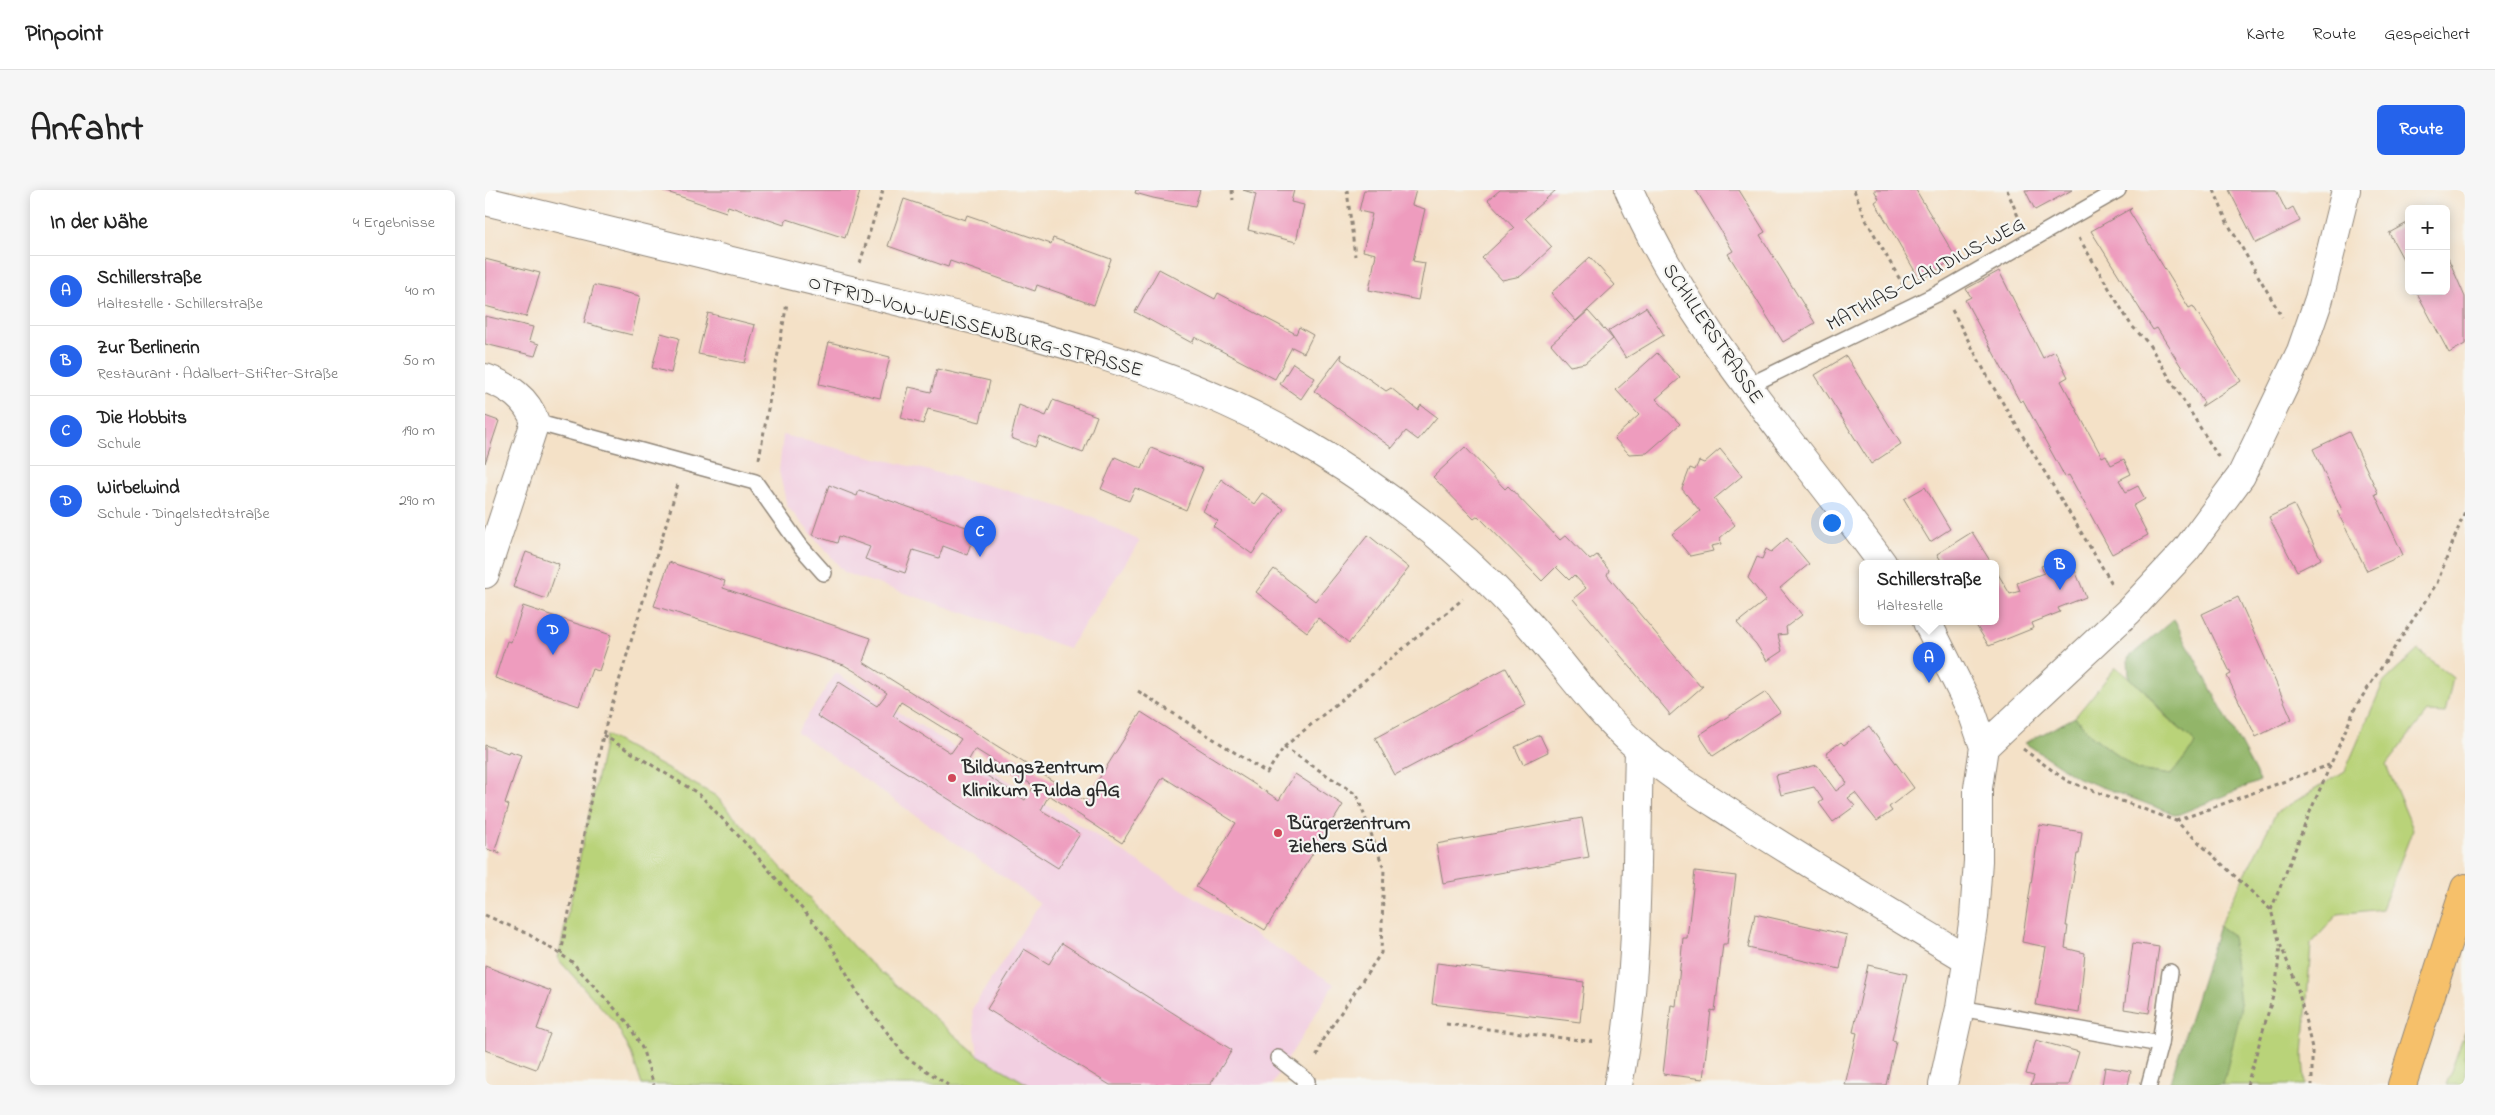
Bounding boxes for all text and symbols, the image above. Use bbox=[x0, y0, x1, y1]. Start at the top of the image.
text: Pinpoint bbox=[25, 17, 103, 52]
text: Karte bbox=[2246, 22, 2284, 48]
text: Route bbox=[2312, 22, 2356, 48]
text: Gespeichert bbox=[2384, 22, 2470, 48]
text: Anfahrt bbox=[30, 105, 143, 156]
button: Route bbox=[2377, 105, 2465, 155]
map controls bbox=[2405, 205, 2450, 295]
button: + bbox=[2405, 205, 2450, 250]
text: In der Nähe bbox=[50, 208, 148, 238]
text: 4 Ergebnisse bbox=[353, 211, 435, 235]
street label: MATHIAS-CLAUDIUS-WEG bbox=[1822, 211, 2030, 340]
button: − bbox=[2405, 250, 2450, 295]
street label: SCHILLERSTRASSE bbox=[1654, 258, 1770, 410]
text: Schillerstraße bbox=[97, 265, 202, 292]
street label: OTFRID-VON-WEISSENBURG-STRASSE bbox=[805, 269, 1146, 386]
text: A bbox=[61, 279, 71, 303]
text: 40 m bbox=[405, 279, 435, 303]
text: Haltestelle · Schillerstraße bbox=[97, 292, 263, 316]
text: Zur Berlinerin bbox=[97, 335, 200, 362]
text: B bbox=[61, 349, 71, 373]
text: 50 m bbox=[403, 349, 435, 373]
text: Restaurant · Adalbert-Stifter-Straße bbox=[97, 362, 338, 386]
text: Die Hobbits bbox=[97, 405, 187, 432]
text: C bbox=[62, 419, 70, 443]
text: 190 m bbox=[402, 419, 435, 443]
text: Schule bbox=[97, 432, 141, 456]
text: Wirbelwind bbox=[97, 475, 180, 502]
text: D bbox=[60, 489, 72, 513]
text: 290 m bbox=[399, 489, 435, 513]
text: Schule · Dingelstedtstraße bbox=[97, 502, 270, 526]
your location bbox=[1819, 510, 1845, 536]
pin: C bbox=[964, 516, 996, 557]
pin: B bbox=[2044, 549, 2076, 590]
popup bbox=[1859, 560, 1999, 625]
text: Schillerstraße bbox=[1877, 567, 1981, 594]
text: Haltestelle bbox=[1877, 594, 1943, 618]
pin: D bbox=[537, 614, 569, 655]
pin: A bbox=[1913, 642, 1945, 683]
place label: BildungsZentrum Klinikum Fulda gAG bbox=[961, 754, 1120, 807]
marker: BildungsZentrum Klinikum Fulda gAG bbox=[946, 772, 958, 784]
place label: Bürgerzentrum Ziehers Süd bbox=[1287, 810, 1411, 862]
marker: Bürgerzentrum Ziehers Süd bbox=[1272, 827, 1284, 839]

